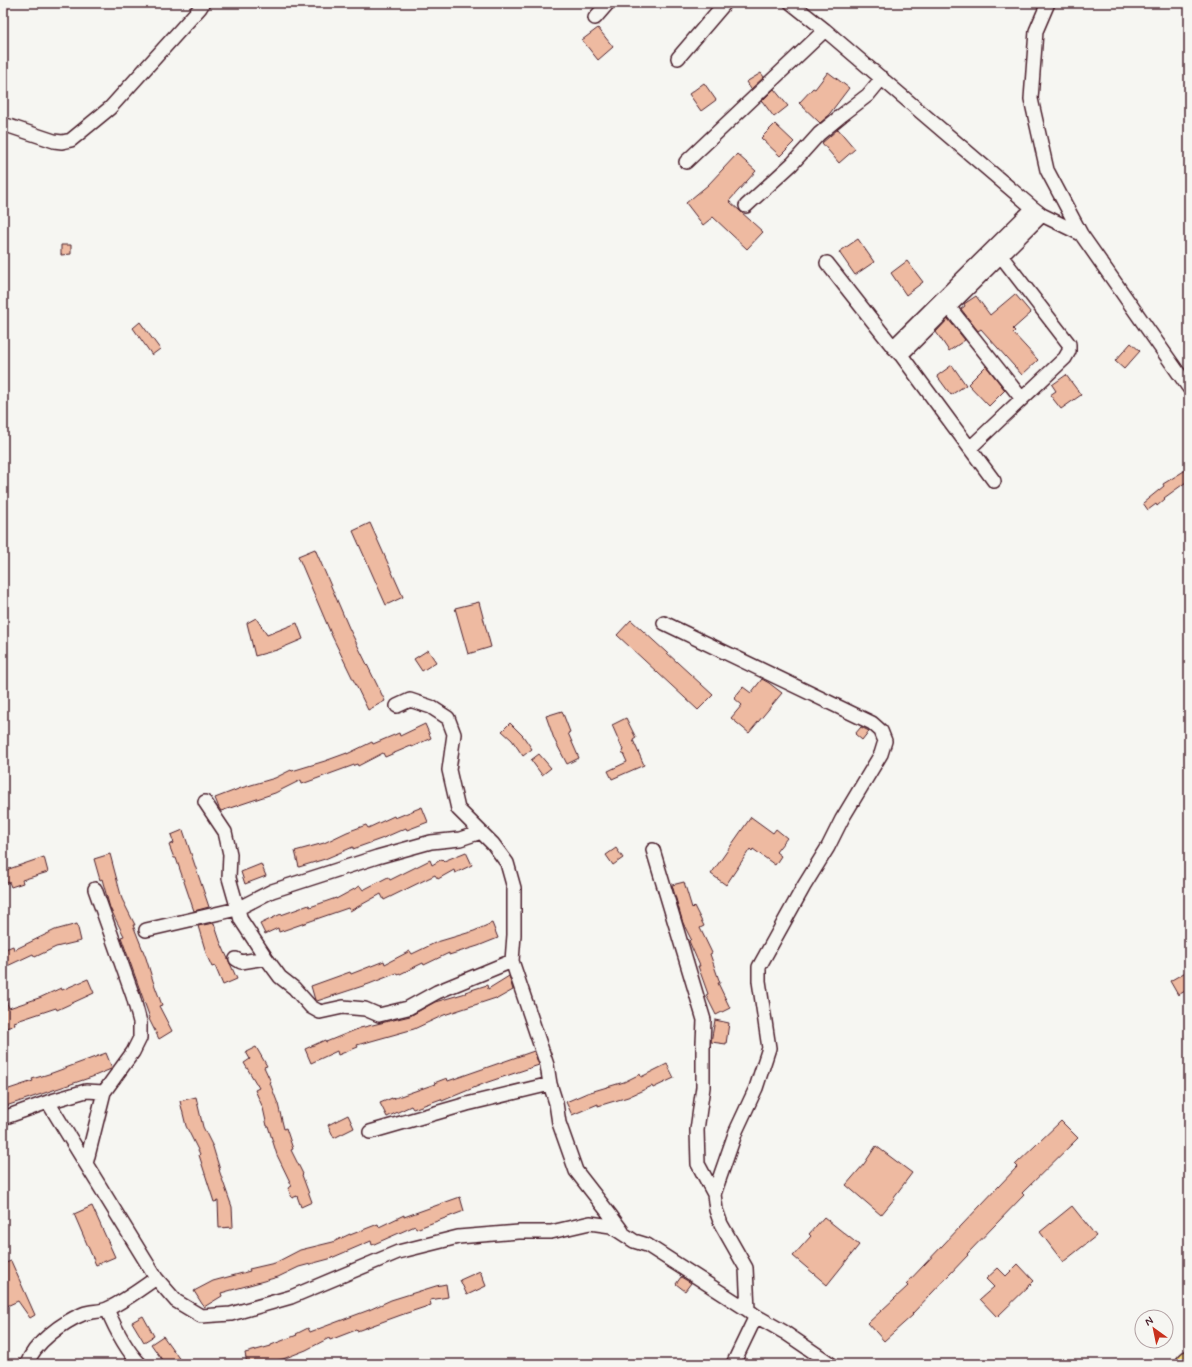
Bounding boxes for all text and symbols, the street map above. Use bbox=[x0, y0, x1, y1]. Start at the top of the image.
north arrow bbox=[1134, 1309, 1174, 1349]
text: N bbox=[1142, 1314, 1156, 1329]

